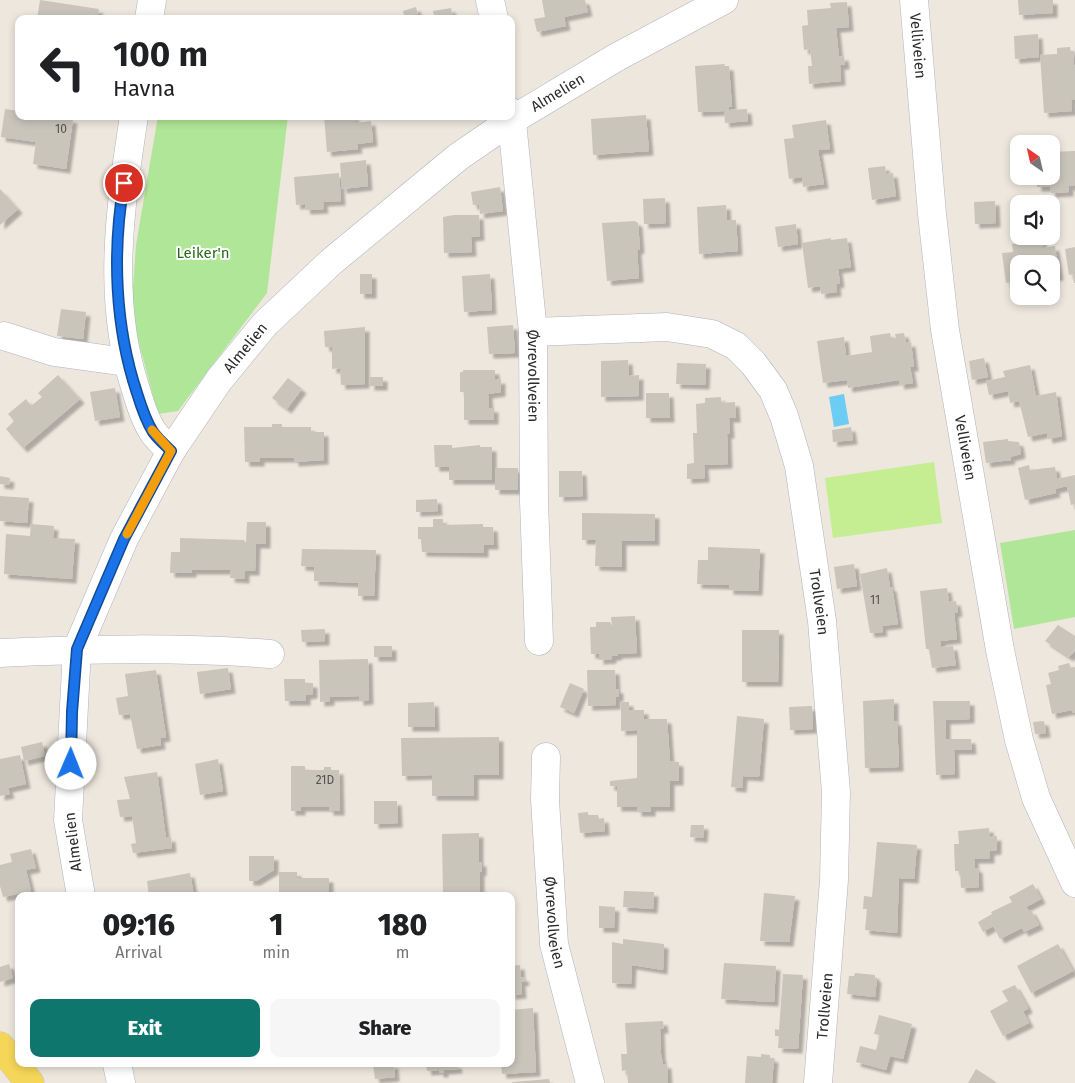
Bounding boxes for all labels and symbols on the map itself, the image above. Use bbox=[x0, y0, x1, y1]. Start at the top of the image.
street label: Velliveien bbox=[906, 12, 930, 79]
street label: Almelien bbox=[527, 70, 588, 116]
house number: 10 bbox=[55, 122, 67, 136]
north arrow bbox=[1010, 135, 1060, 185]
pin bbox=[103, 162, 145, 204]
park label: Leiker'n bbox=[176, 244, 230, 262]
street label: Almelien bbox=[219, 319, 271, 377]
street label: Øvrevollveien bbox=[524, 329, 543, 422]
street label: Velliveien bbox=[951, 414, 980, 482]
street label: Trollveien bbox=[805, 568, 832, 636]
house number: 11 bbox=[870, 593, 880, 607]
position arrow bbox=[44, 737, 96, 789]
house number: 21D bbox=[316, 773, 335, 787]
street label: Almelien bbox=[60, 811, 86, 873]
street label: Øvrevollveien bbox=[541, 876, 569, 971]
street label: Trollveien bbox=[813, 972, 837, 1040]

